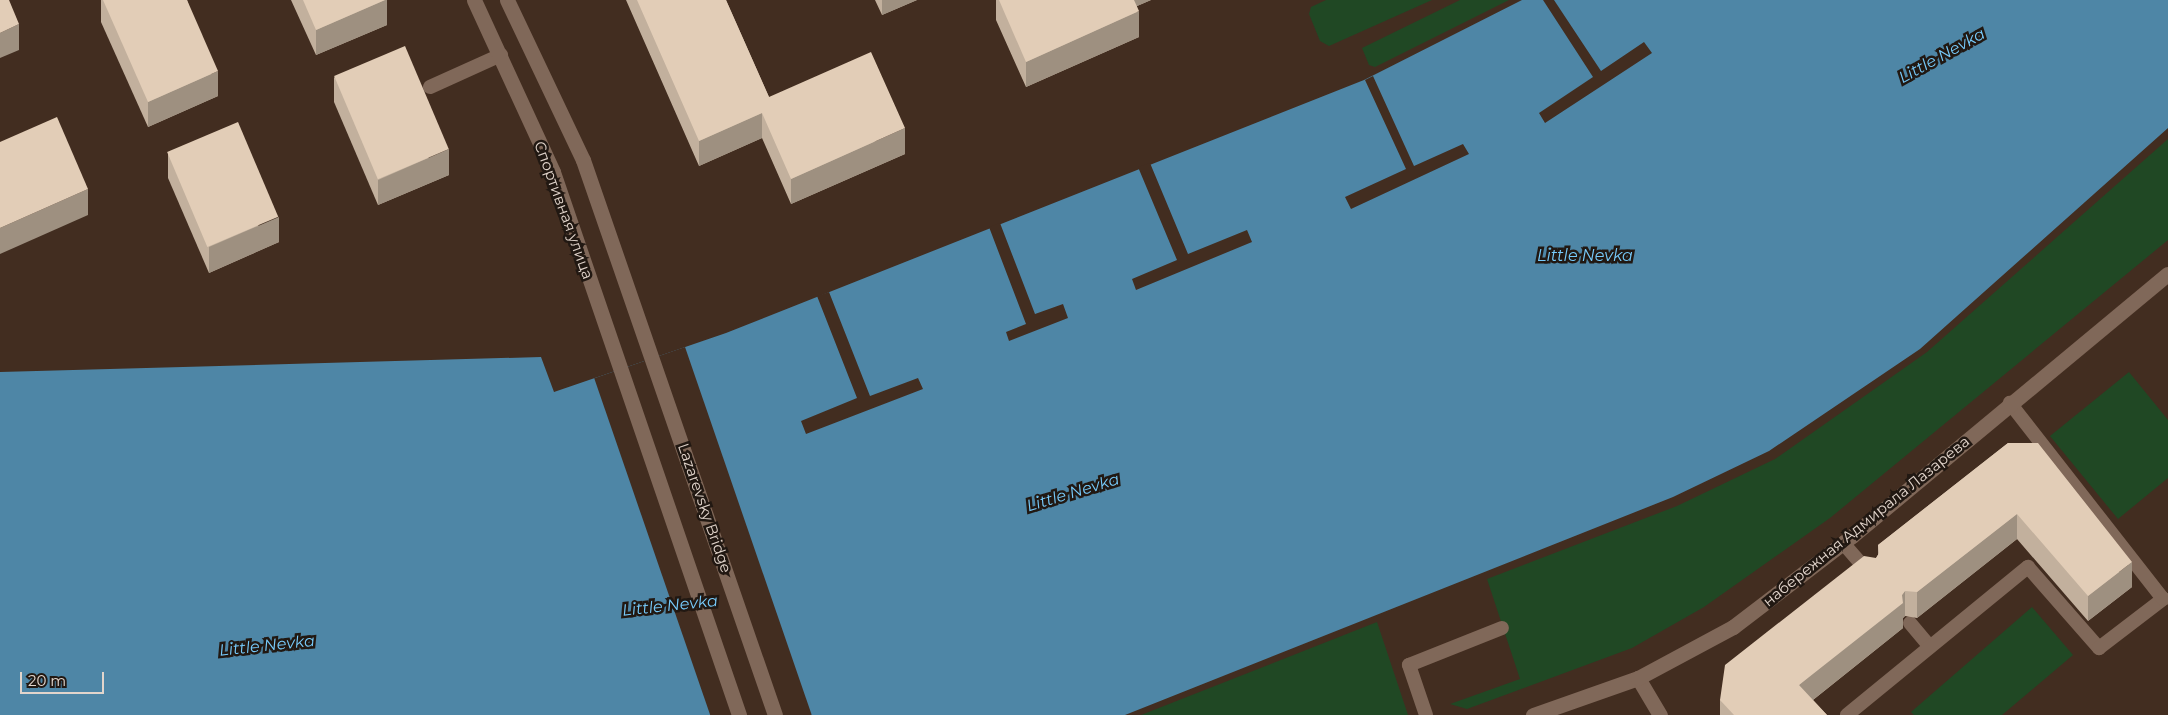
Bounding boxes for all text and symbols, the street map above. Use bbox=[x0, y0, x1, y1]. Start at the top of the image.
water label: Little Nevka bbox=[1895, 24, 1989, 88]
street label: Спортивная улица bbox=[531, 138, 597, 282]
water label: Little Nevka bbox=[1537, 246, 1633, 266]
street label: набережная Адмирала Лазарева bbox=[1759, 432, 1973, 610]
street label: Lazarevsky Bridge bbox=[674, 441, 736, 575]
water label: Little Nevka bbox=[1024, 470, 1122, 516]
water label: Little Nevka bbox=[621, 591, 719, 621]
water label: Little Nevka bbox=[218, 631, 316, 661]
scale bar bbox=[22, 662, 106, 694]
text: 20 m bbox=[28, 671, 66, 690]

